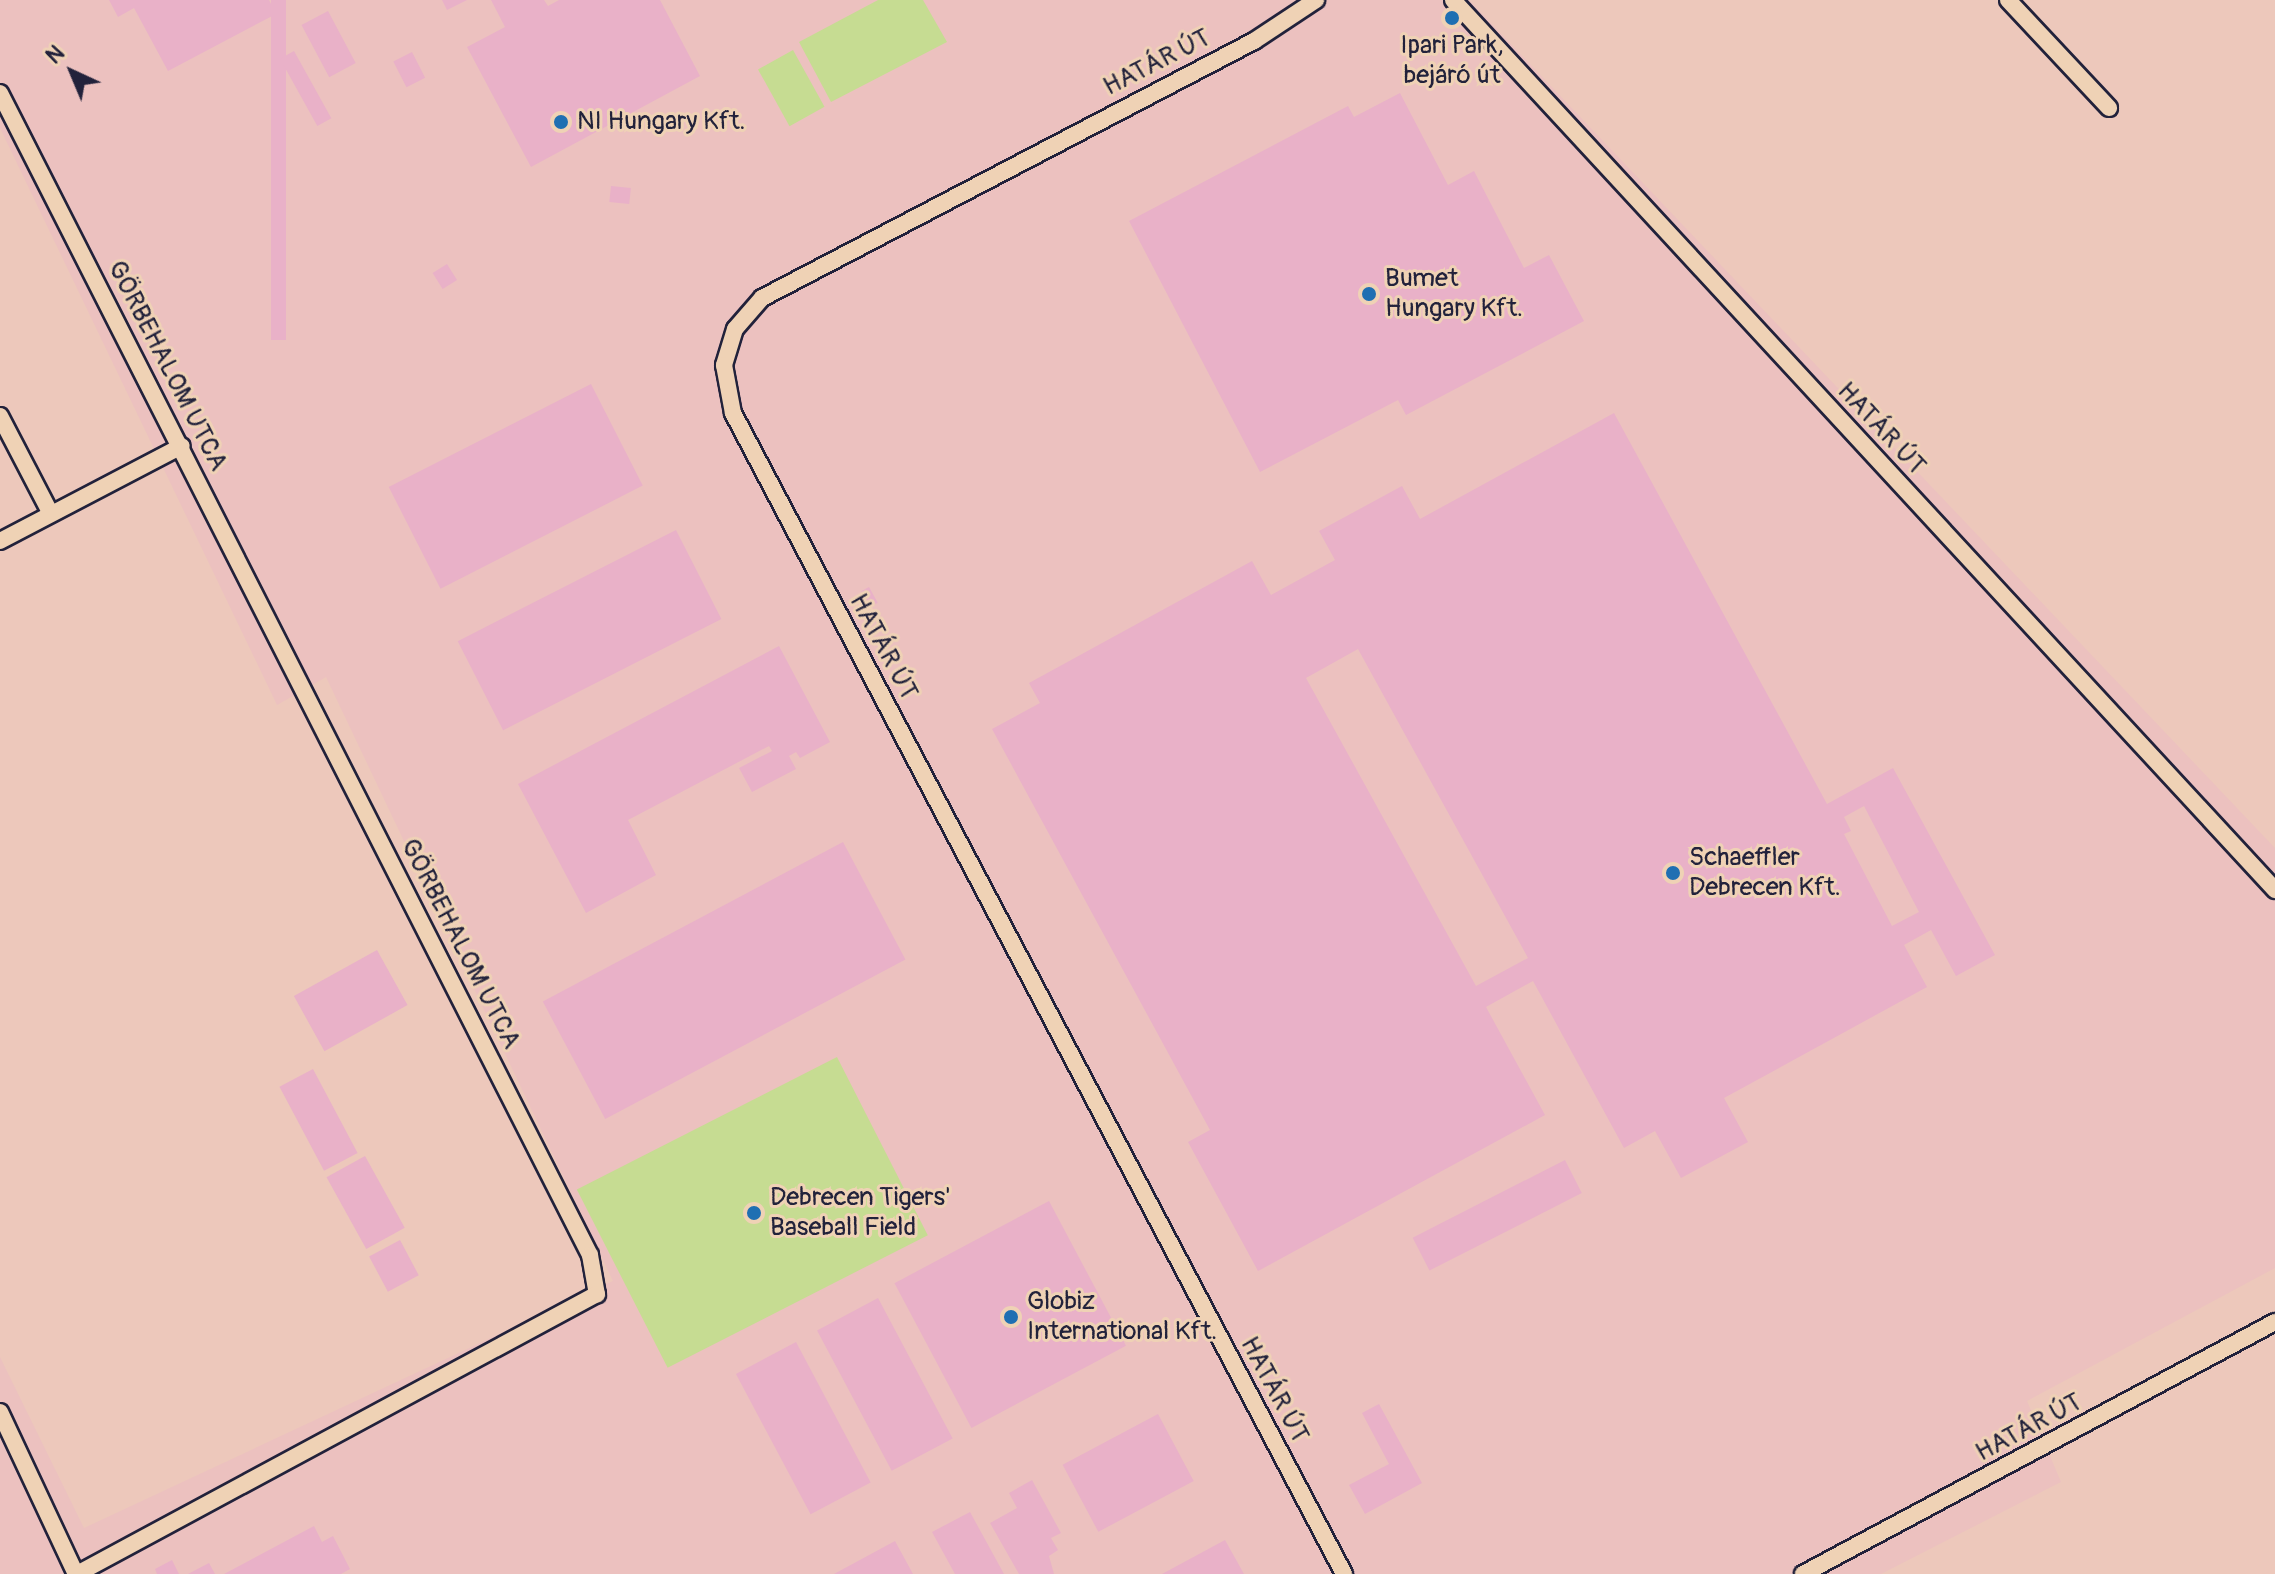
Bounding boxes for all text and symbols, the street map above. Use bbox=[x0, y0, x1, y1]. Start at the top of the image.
marker: Ipari Park, bejáró út bbox=[1443, 9, 1461, 27]
street label: HATÁR ÚT bbox=[1098, 23, 1216, 103]
place label: Ipari Park, bejáró út bbox=[1400, 30, 1504, 92]
north arrow bbox=[32, 32, 112, 112]
text: N bbox=[40, 39, 70, 70]
place label: NI Hungary Kft. bbox=[577, 106, 745, 138]
marker: NI Hungary Kft. bbox=[552, 113, 570, 131]
street label: GÖRBEHALOM UTCA bbox=[101, 256, 233, 476]
place label: Bumet Hungary Kft. bbox=[1385, 263, 1523, 324]
marker: Bumet Hungary Kft. bbox=[1360, 285, 1378, 303]
street label: HATÁR ÚT bbox=[1830, 376, 1932, 482]
street label: HATÁR ÚT bbox=[842, 589, 924, 705]
street label: GÖRBEHALOM UTCA bbox=[394, 834, 526, 1054]
place label: Schaeffler Debrecen Kft. bbox=[1689, 842, 1841, 904]
marker: Schaeffler Debrecen Kft. bbox=[1664, 864, 1682, 882]
place label: Debrecen Tigers' Baseball Field bbox=[770, 1182, 950, 1244]
marker: Debrecen Tigers' Baseball Field bbox=[745, 1204, 763, 1222]
place label: Globiz International Kft. bbox=[1027, 1286, 1217, 1348]
marker: Globiz International Kft. bbox=[1002, 1308, 1020, 1326]
street label: HATÁR ÚT bbox=[1233, 1332, 1315, 1448]
street label: HATÁR ÚT bbox=[1971, 1387, 2087, 1469]

